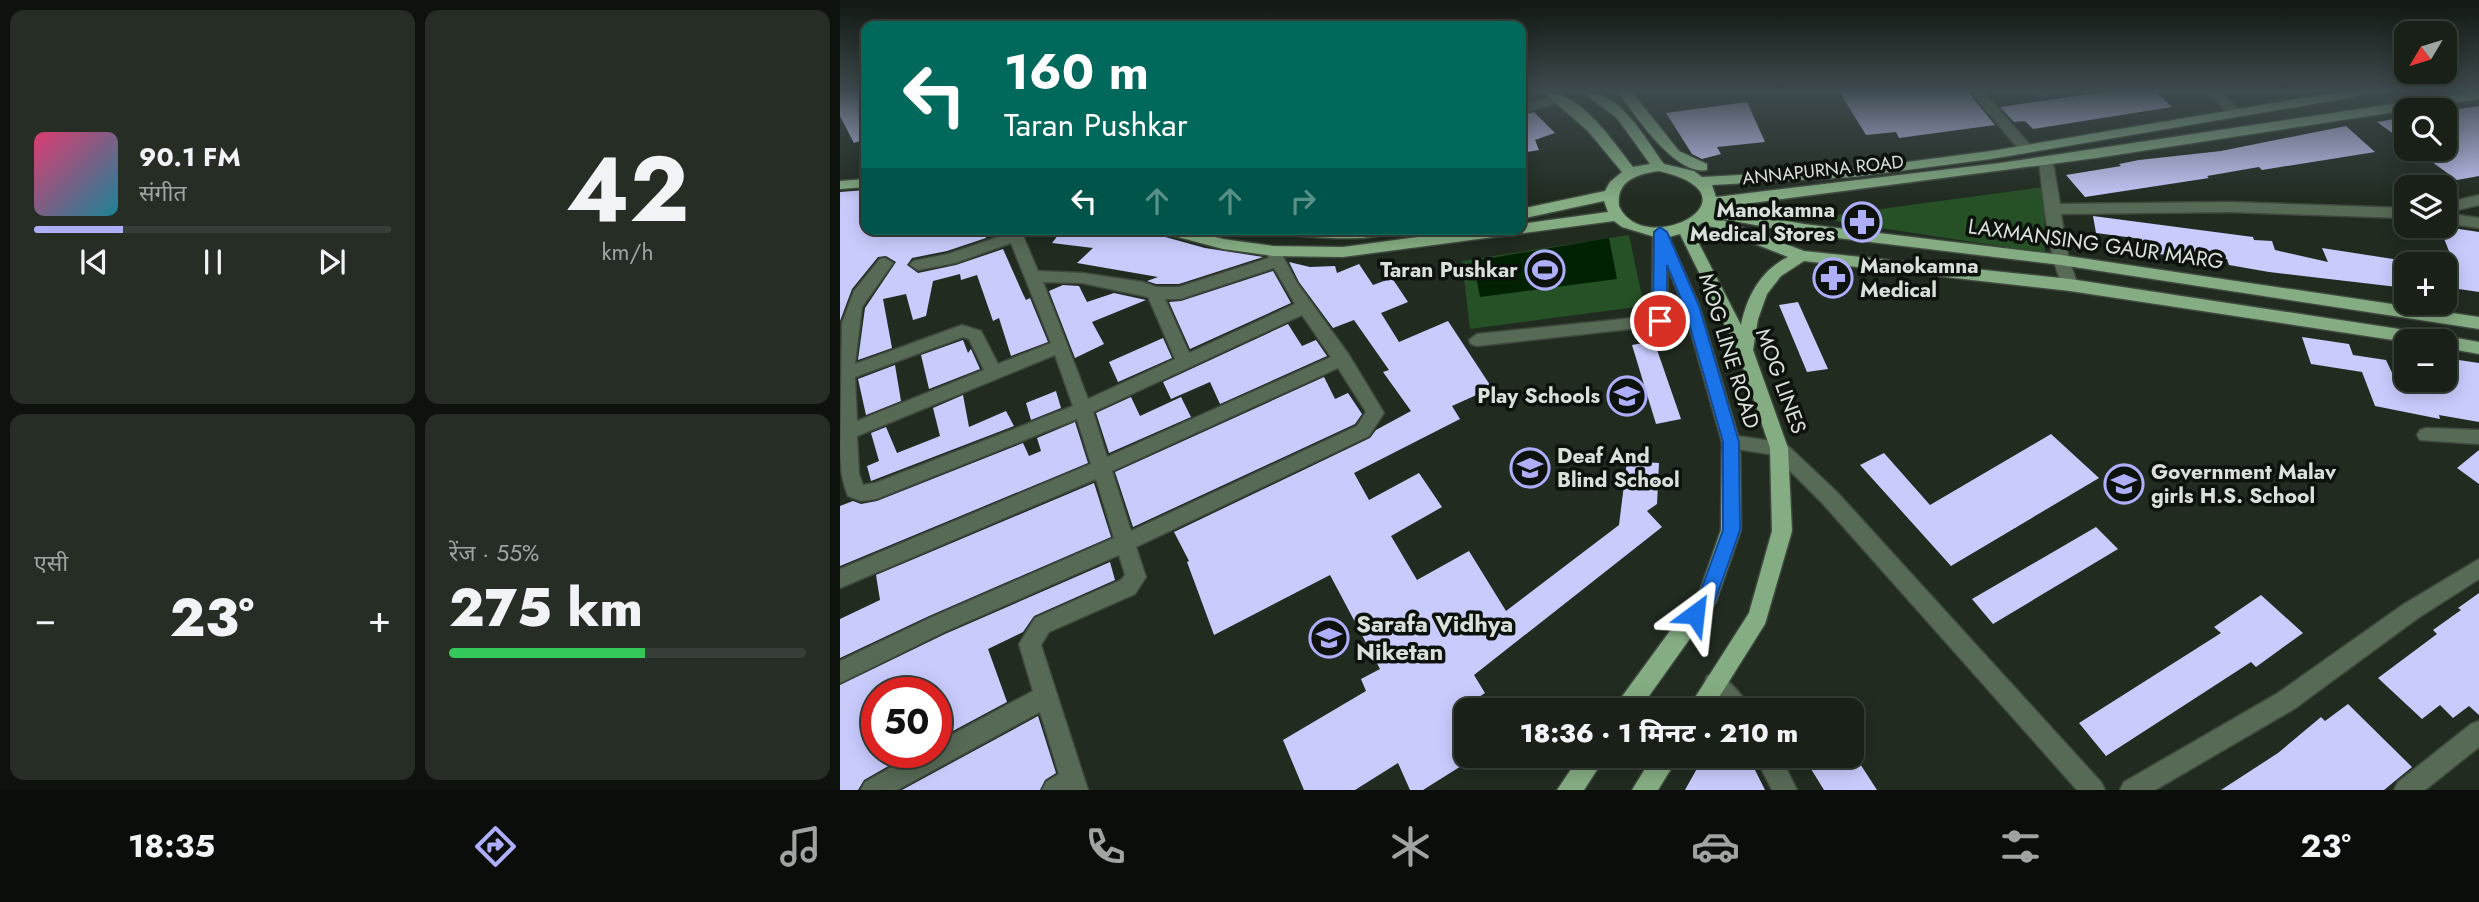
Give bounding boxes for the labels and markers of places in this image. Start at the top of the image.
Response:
place label: Manokamna Medical Stores [1690,195,1835,249]
pharmacy icon: Manokamna Medical Stores [1841,201,1883,243]
sports icon: Taran Pushkar [1524,249,1566,291]
place label: Manokamna Medical [1860,251,1979,305]
place label: Taran Pushkar [1380,255,1518,285]
pharmacy icon: Manokamna Medical [1812,257,1854,299]
pin [1630,291,1690,351]
school or university icon: Play Schools [1606,375,1648,417]
place label: Play Schools [1477,381,1600,411]
place label: Deaf And Blind School [1557,441,1680,495]
school or university icon: Deaf And Blind School [1509,447,1551,489]
place label: Government Malav girls H.S. School [2151,457,2337,511]
school or university icon: Government Malav girls H.S. School [2103,463,2145,505]
place label: Sarafa Vidhya Niketan [1356,606,1513,669]
school or university icon: Sarafa Vidhya Niketan [1308,617,1350,659]

